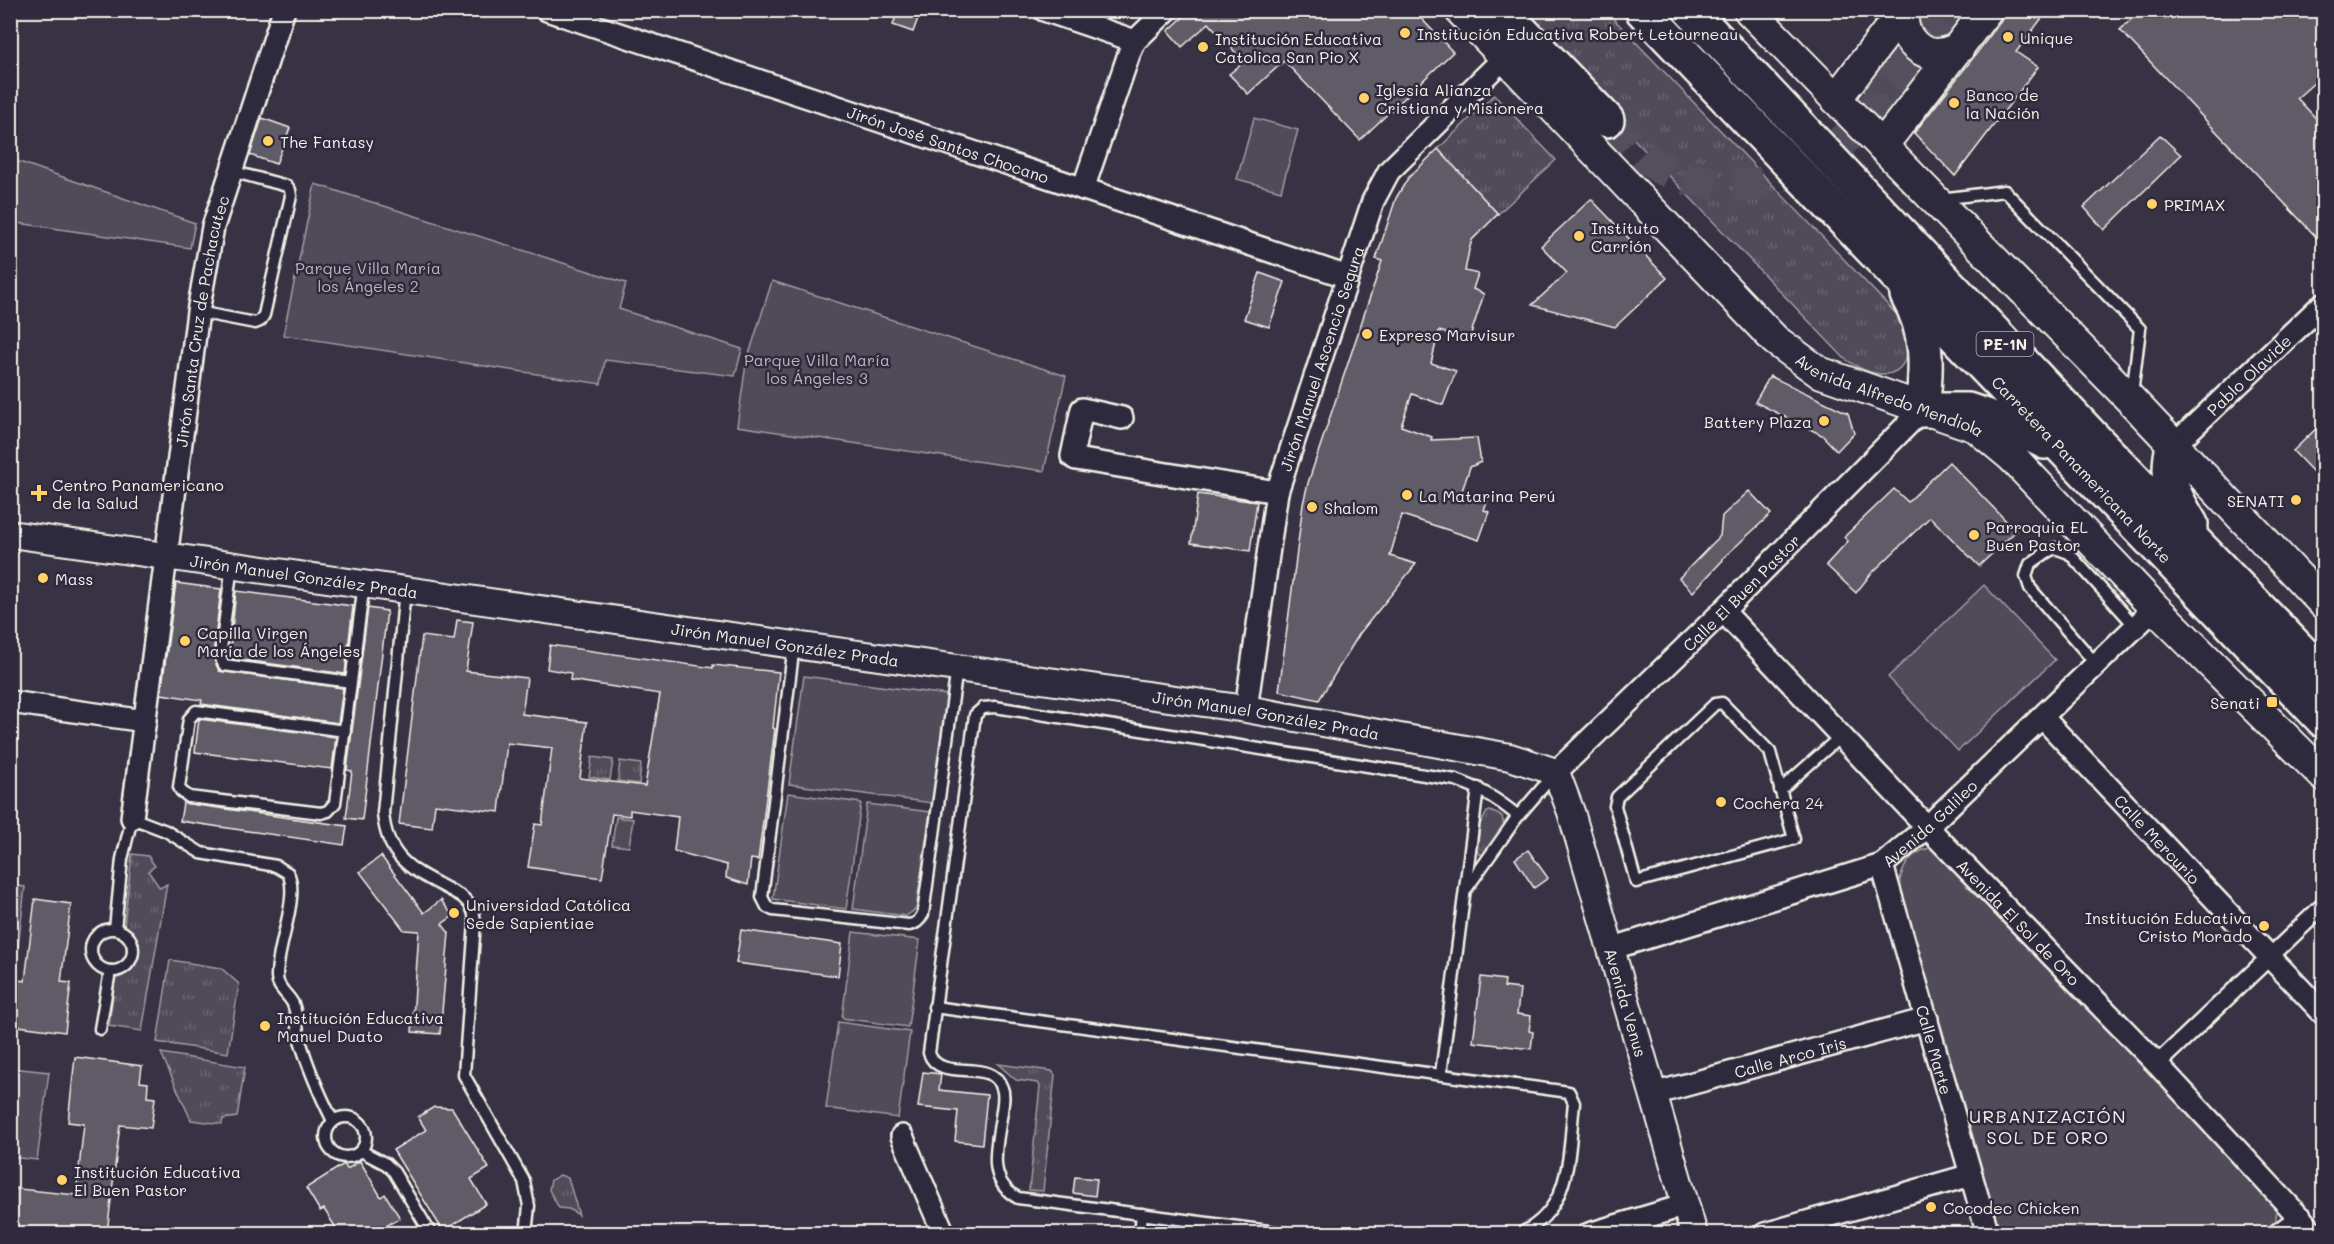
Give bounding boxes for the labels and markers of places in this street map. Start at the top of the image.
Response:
place label: Institución Educativa Robert Letourneau [1417,23,1738,44]
marker: Institución Educativa Robert Letourneau [1398,26,1412,40]
place label: Unique [2020,27,2073,48]
place label: Institución Educativa Catolica San Pio X [1215,28,1382,67]
marker: Unique [2001,30,2015,44]
marker: Institución Educativa Catolica San Pio X [1196,40,1210,54]
place label: Iglesia Alianza Cristiana y Misionera [1376,79,1544,118]
place label: Banco de la Nación [1966,84,2040,123]
marker: Iglesia Alianza Cristiana y Misionera [1357,91,1371,105]
marker: Banco de la Nación [1947,96,1961,110]
place label: The Fantasy [280,131,374,152]
marker: The Fantasy [261,134,275,148]
place label: PRIMAX [2164,194,2226,215]
marker: PRIMAX [2145,197,2159,211]
place label: Instituto Carrión [1591,217,1659,256]
marker: Instituto Carrión [1572,229,1586,243]
place label: Expreso Marvisur [1379,324,1515,345]
marker: Expreso Marvisur [1360,327,1374,341]
place label: Battery Plaza [1704,411,1812,432]
marker: Battery Plaza [1817,414,1831,428]
place label: Centro Panamericano de la Salud [52,474,224,513]
marker: Centro Panamericano de la Salud [30,484,48,502]
place label: La Matarina Perú [1419,485,1556,506]
marker: La Matarina Perú [1400,488,1414,502]
place label: SENATI [2227,490,2284,511]
marker: SENATI [2289,493,2303,507]
place label: Shalom [1324,497,1378,518]
marker: Shalom [1305,500,1319,514]
place label: Parroquia EL Buen Pastor [1986,516,2088,555]
marker: Parroquia EL Buen Pastor [1967,528,1981,542]
place label: Mass [55,568,93,589]
marker: Mass [36,571,50,585]
place label: Capilla Virgen María de los Ángeles [197,622,360,661]
marker: Capilla Virgen María de los Ángeles [178,634,192,648]
place label: Senati [2210,692,2260,713]
marker: Senati [2265,695,2279,709]
place label: Cochera 24 [1733,792,1824,813]
marker: Cochera 24 [1714,795,1728,809]
place label: Universidad Católica Sede Sapientiae [466,894,631,933]
marker: Universidad Católica Sede Sapientiae [447,906,461,920]
place label: Institución Educativa Cristo Morado [2085,907,2252,946]
marker: Institución Educativa Cristo Morado [2257,919,2271,933]
place label: Institución Educativa Manuel Duato [277,1007,444,1046]
marker: Institución Educativa Manuel Duato [258,1019,272,1033]
place label: Institución Educativa El Buen Pastor [74,1161,241,1200]
marker: Institución Educativa El Buen Pastor [55,1173,69,1187]
place label: Cocodec Chicken [1943,1197,2079,1218]
marker: Cocodec Chicken [1924,1200,1938,1214]

